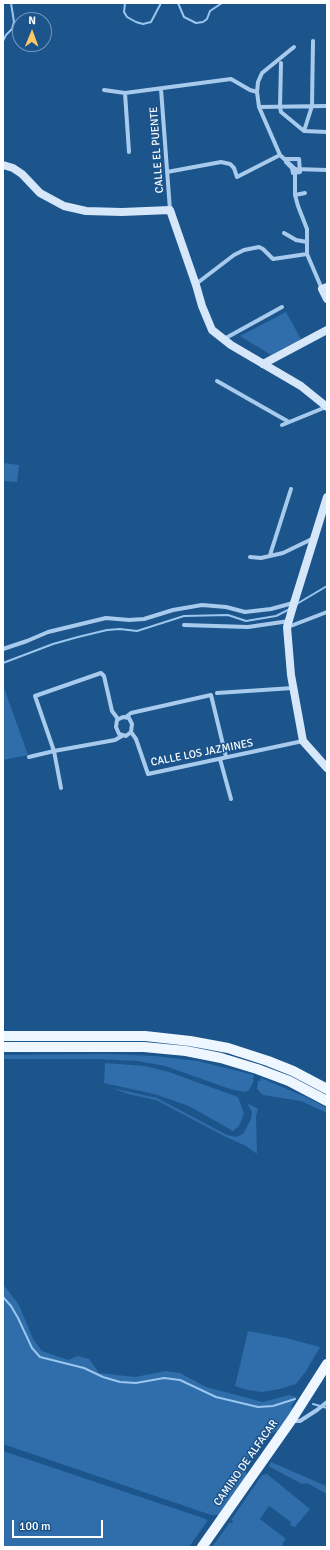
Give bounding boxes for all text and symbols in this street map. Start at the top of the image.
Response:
north arrow [12,12,52,52]
text: N [28,14,36,27]
street label: CALLE EL PUENTE [147,106,167,194]
street label: CALLE LOS JAZMINES [150,737,254,769]
street label: CAMINO DE ALFACAR [211,1417,281,1509]
scale bar [14,1512,105,1538]
text: 100 m [19,1519,51,1534]

